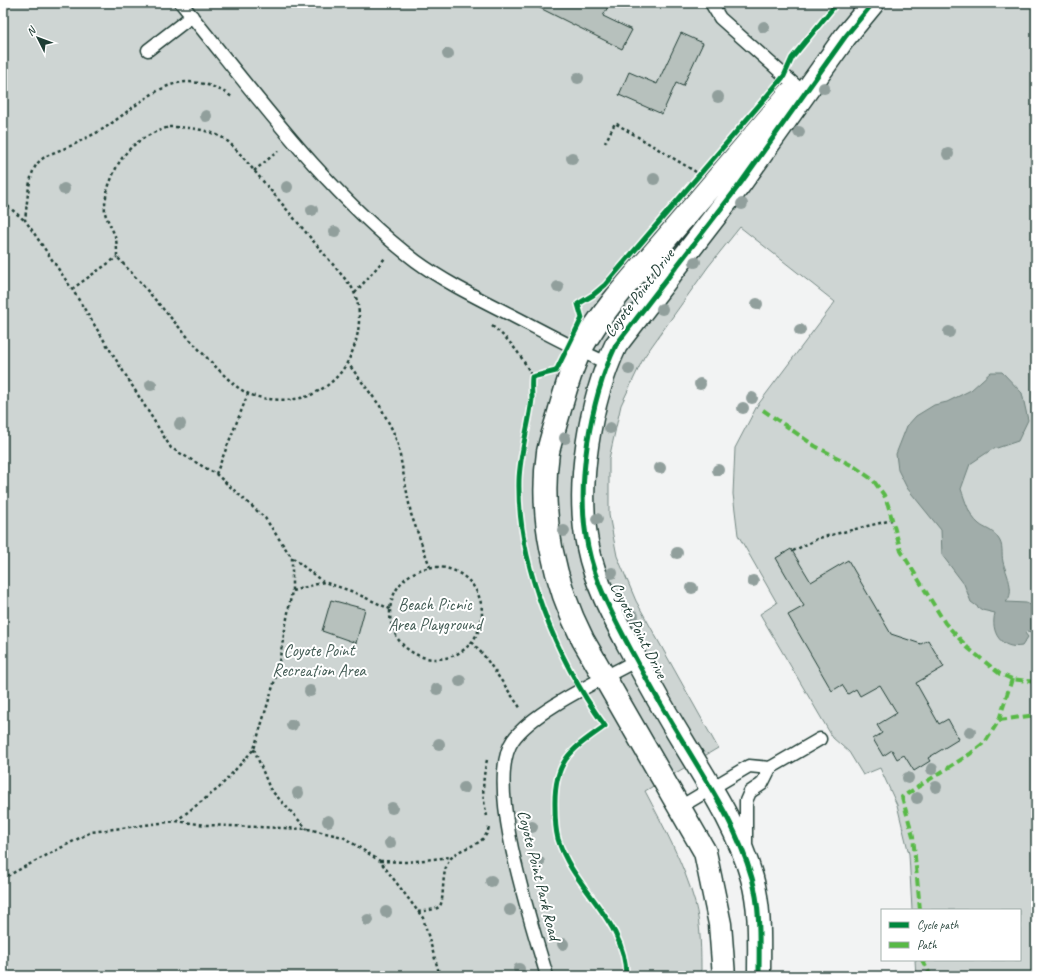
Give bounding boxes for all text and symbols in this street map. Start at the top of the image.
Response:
north arrow [18,18,58,58]
text: N [23,22,40,39]
street label: Coyote Point Drive [599,244,680,341]
street label: Coyote Point Drive [606,578,673,683]
park label: Beach Picnic Area Playground [388,594,484,635]
park label: Coyote Point Recreation Area [272,640,367,681]
street label: Coyote Point Park Road [513,808,566,944]
legend [881,909,1021,961]
text: Cycle path [917,917,959,933]
text: Path [917,937,937,953]

